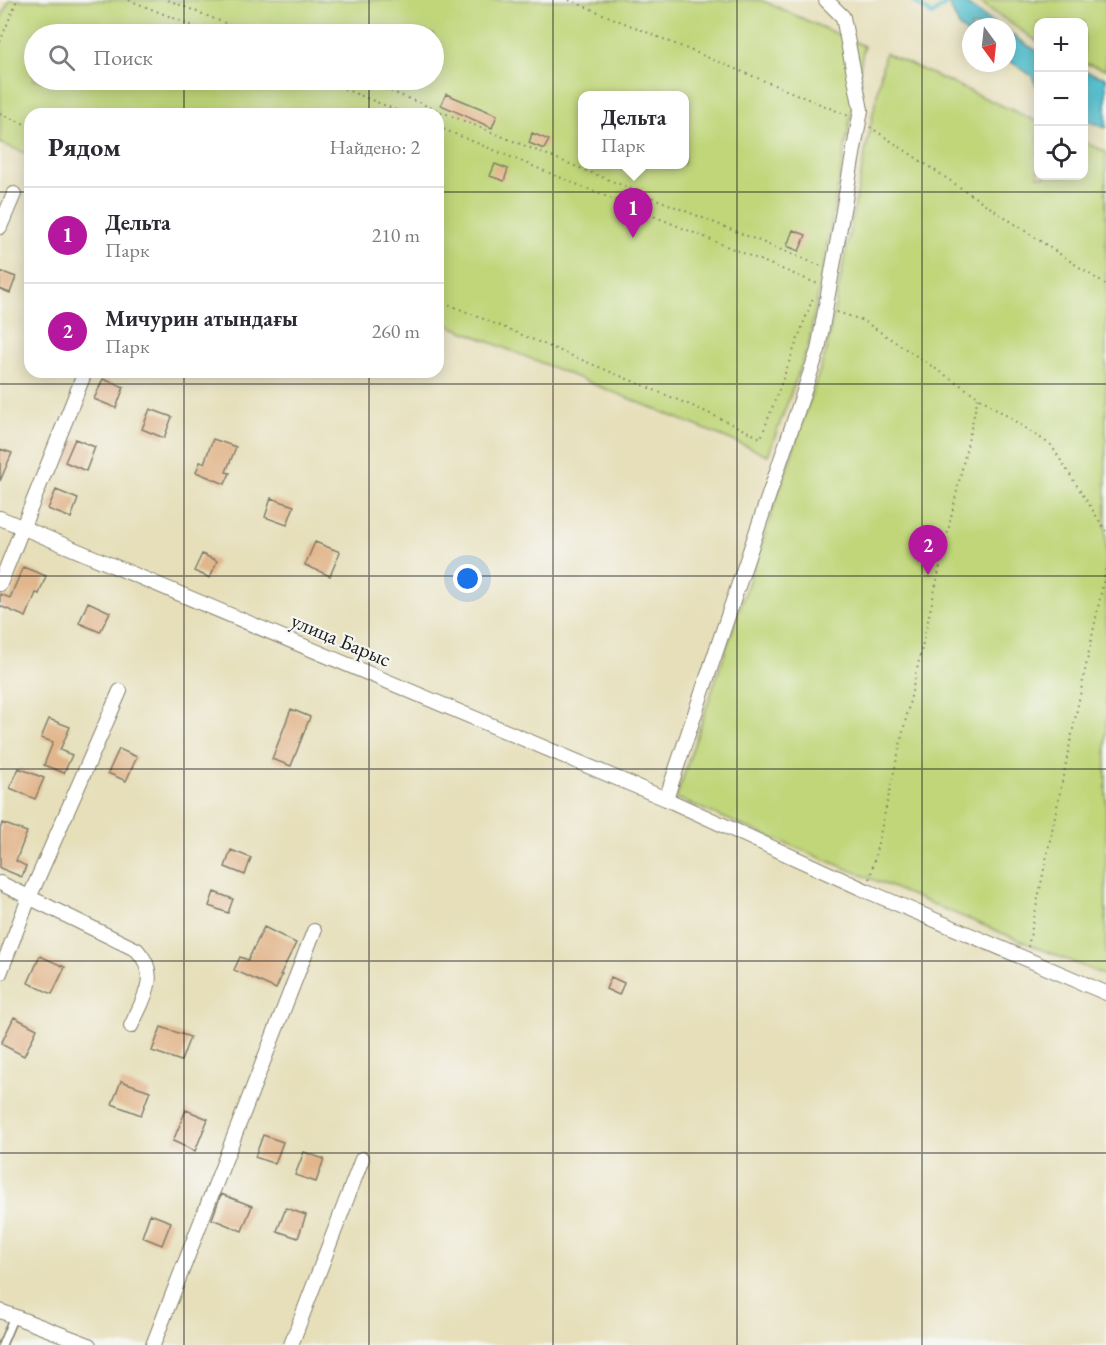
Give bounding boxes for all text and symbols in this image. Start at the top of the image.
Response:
north arrow [962,18,1016,72]
map controls [1034,18,1088,180]
button: + [1034,18,1088,72]
search box [24,24,444,90]
icon: search [45,41,78,74]
text: Поиск [93,43,153,72]
button: − [1034,72,1088,126]
popup [578,91,689,169]
text: Дельта [601,103,666,132]
button: locate [1034,126,1088,180]
text: Рядом [48,130,121,164]
text: Парк [601,132,645,158]
text: Найдено: 2 [329,134,420,160]
pin: 1 [614,188,652,238]
text: Дельта [105,208,171,237]
text: 1 [62,222,73,248]
text: 210 m [372,222,420,248]
text: Парк [105,237,149,263]
text: Мичурин атындағы [105,304,298,333]
text: 2 [62,318,73,344]
text: 260 m [372,318,420,344]
text: Парк [105,333,149,359]
pin: 2 [908,526,948,575]
your location [453,564,482,593]
street label: улица Барыс [287,606,395,673]

